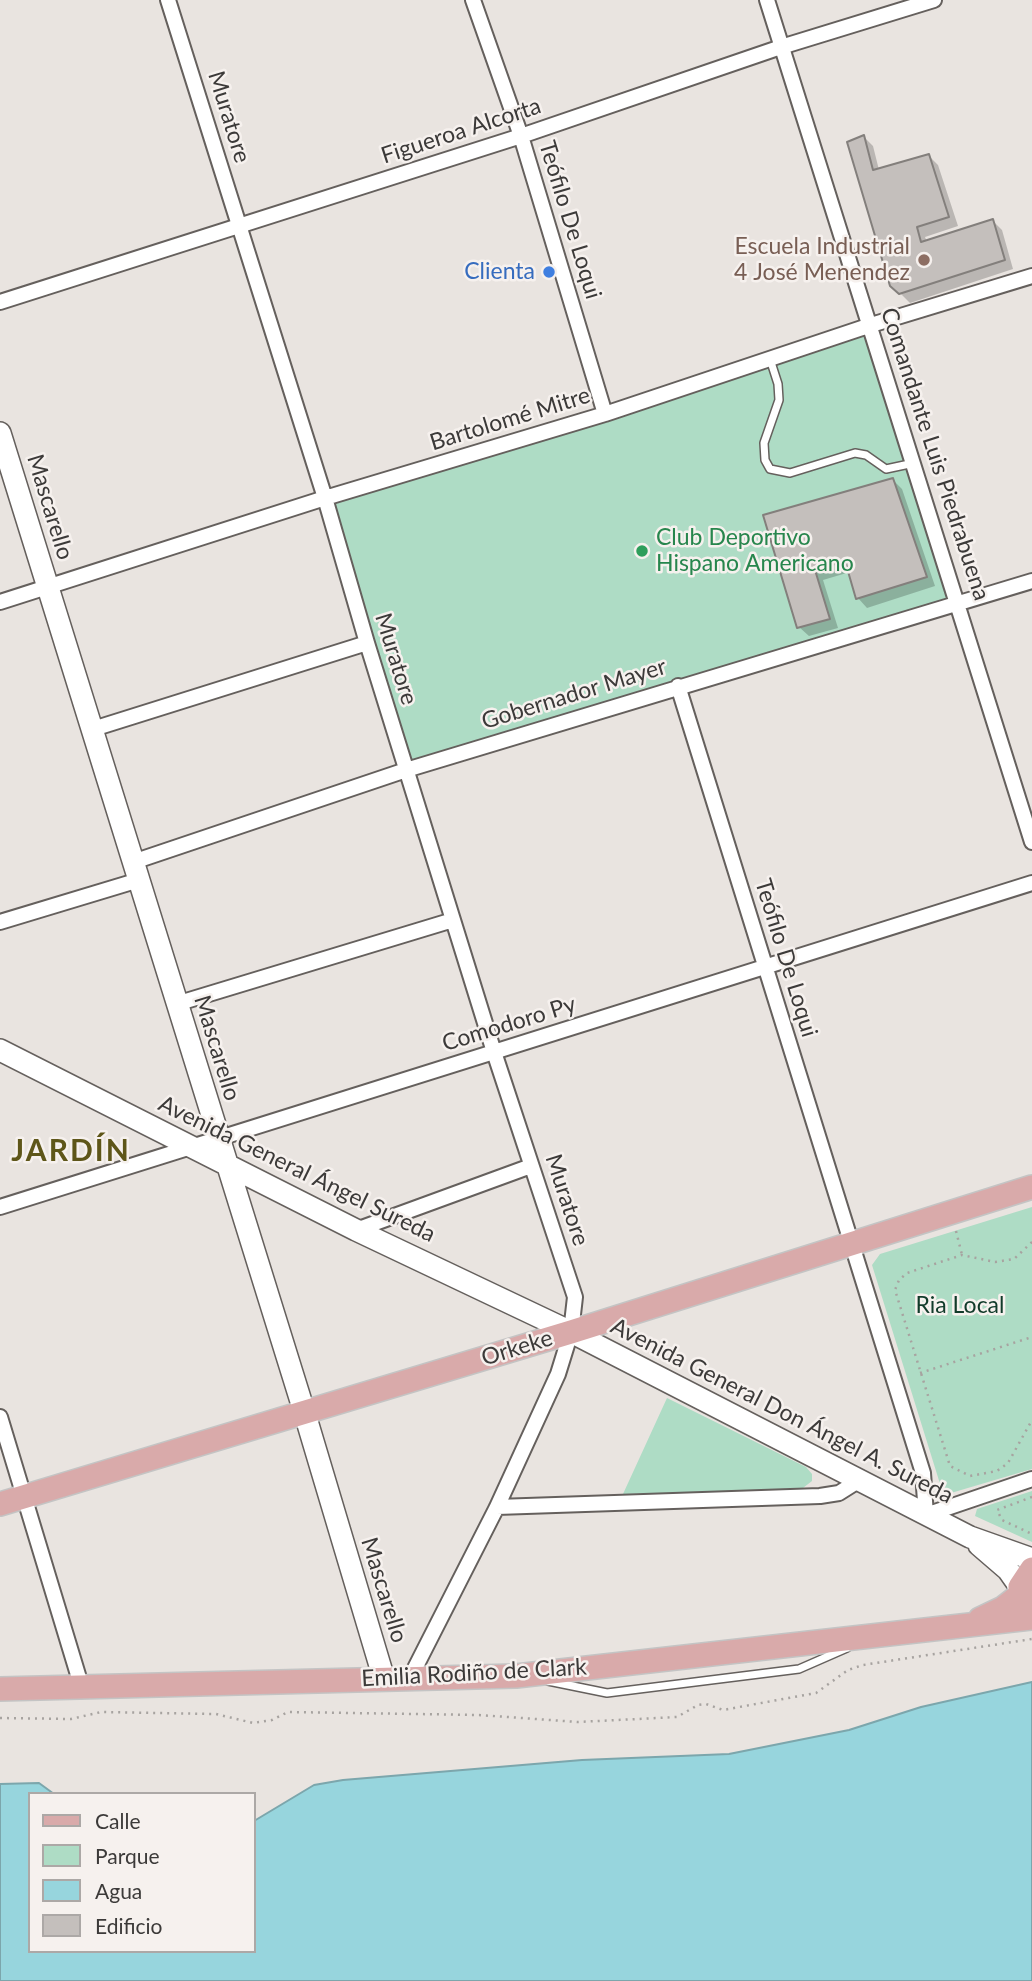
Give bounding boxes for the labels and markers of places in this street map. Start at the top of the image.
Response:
place label: Escuela Industrial 4 José Menendez [734,233,910,287]
marker: Escuela Industrial 4 José Menendez [916,252,932,268]
place label: Clienta [464,258,535,286]
marker: Clienta [541,264,557,280]
place label: Club Deportivo Hispano Americano [656,524,854,578]
marker: Club Deportivo Hispano Americano [634,543,650,559]

